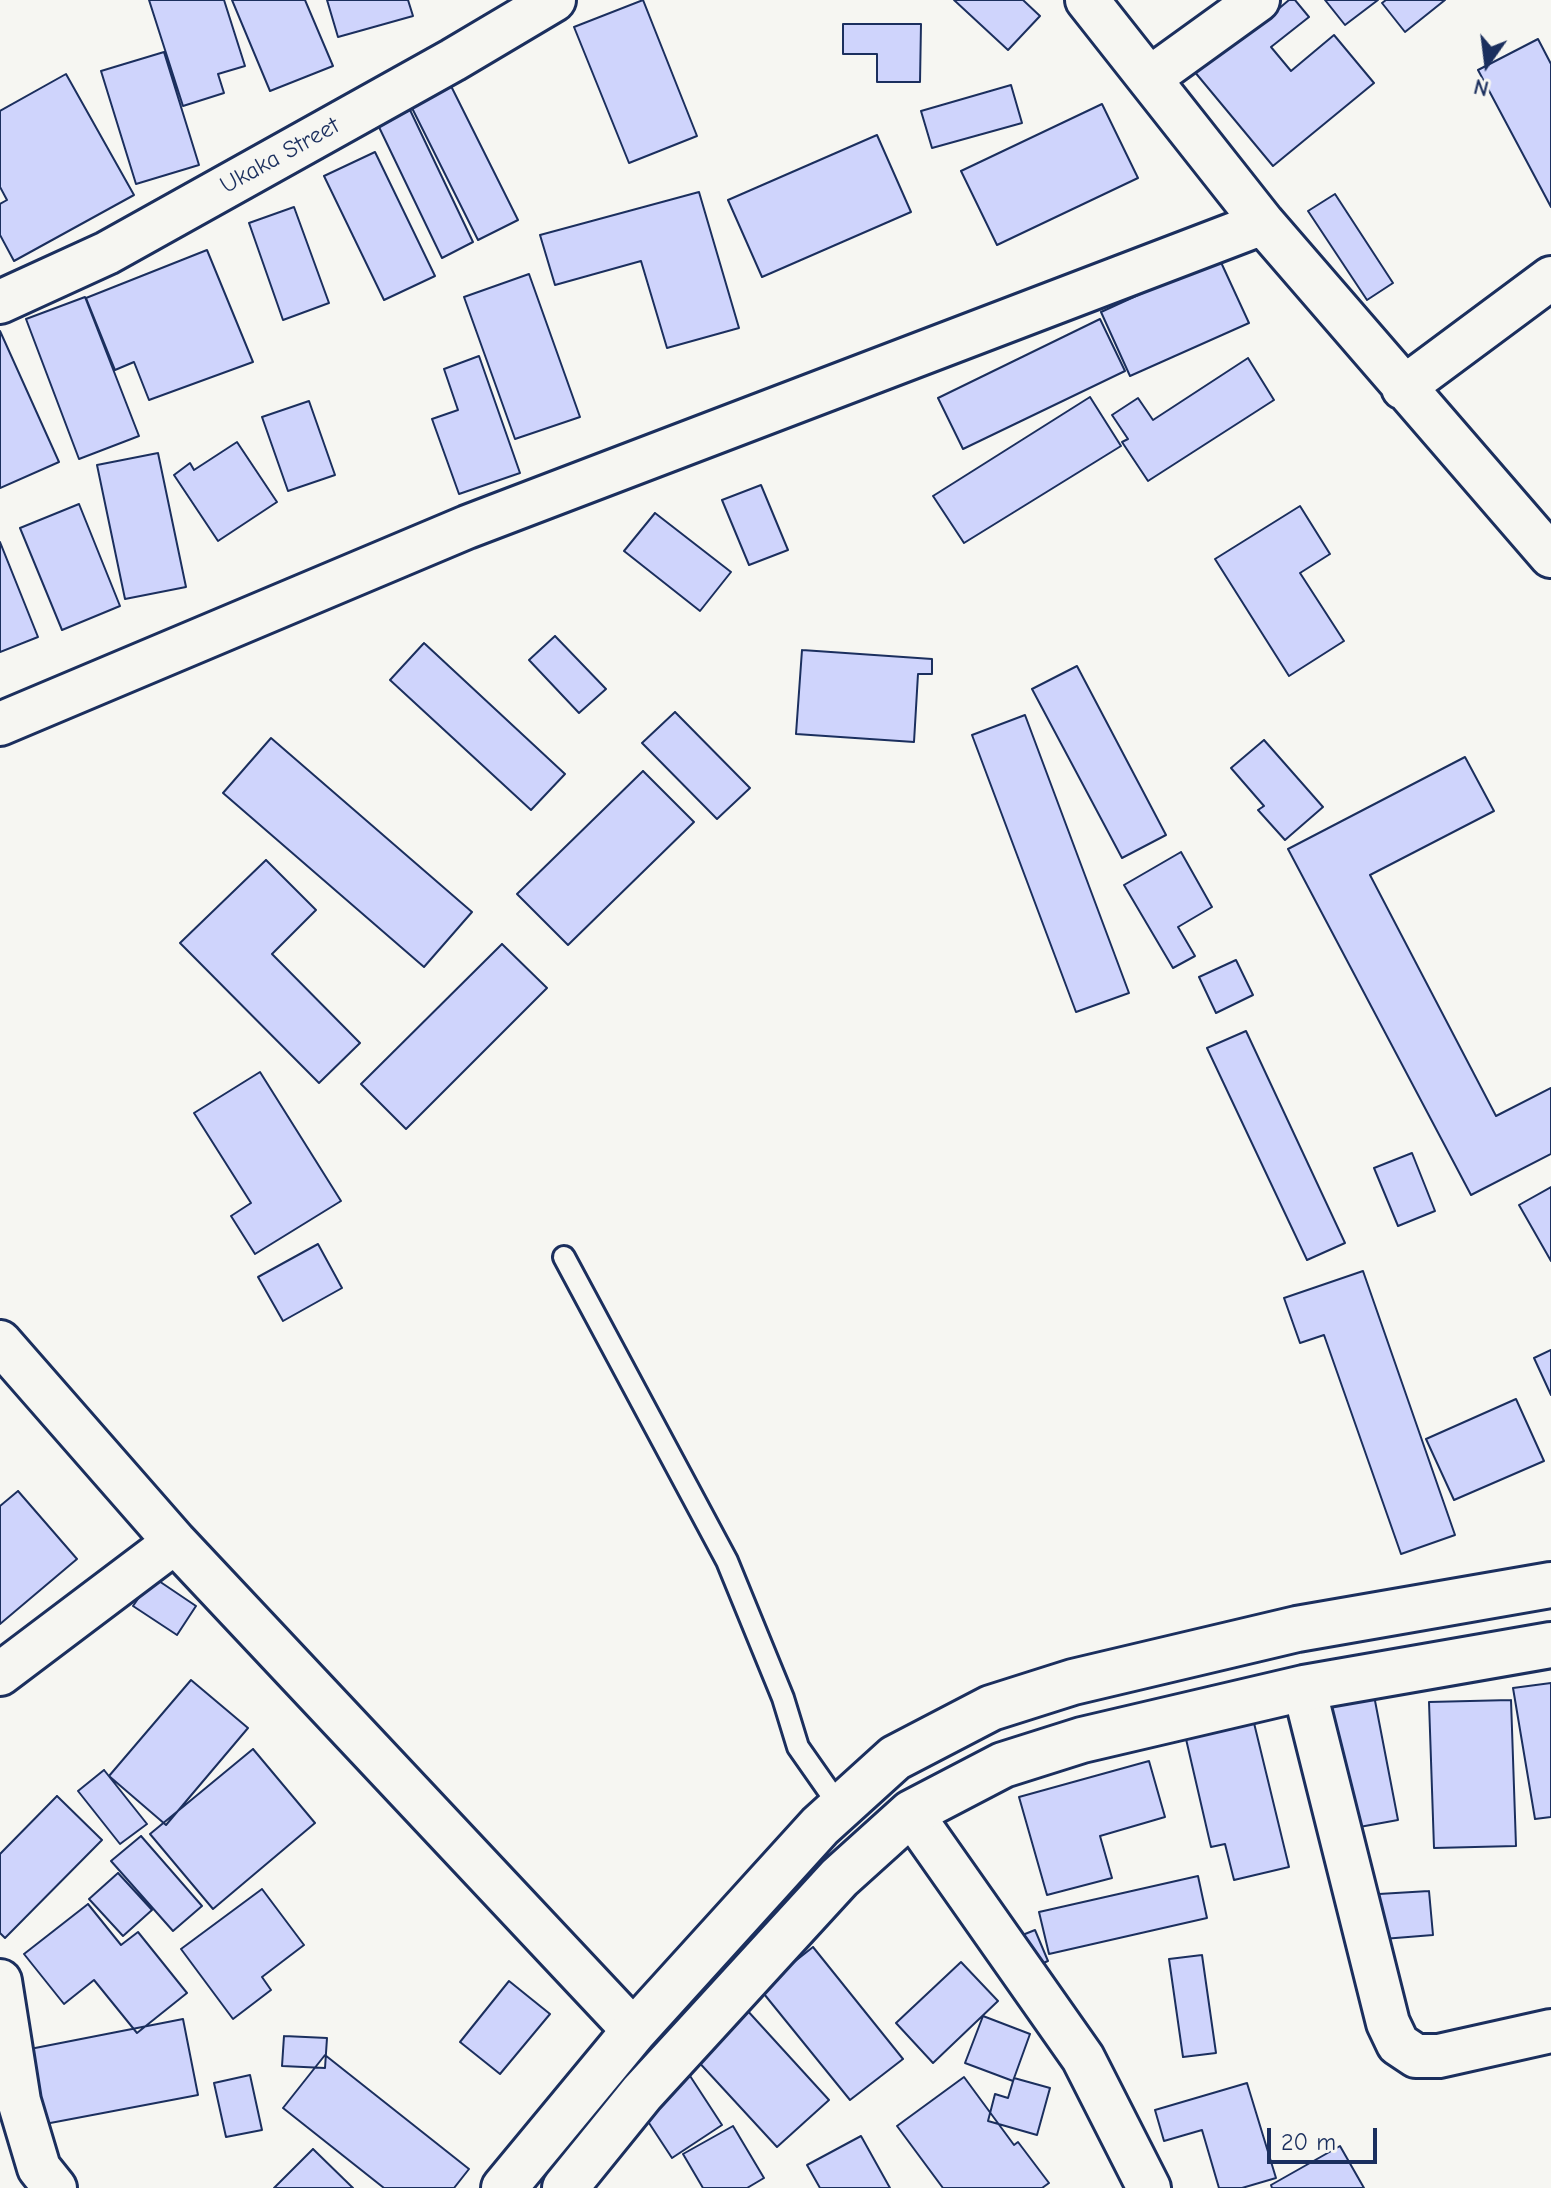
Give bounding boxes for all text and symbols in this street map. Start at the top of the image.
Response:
north arrow [1447,24,1527,104]
text: N [1471,73,1491,102]
street label: Ukaka Street [215,111,345,201]
scale bar [1271,2112,1381,2162]
text: 20 m [1281,2128,1336,2156]

